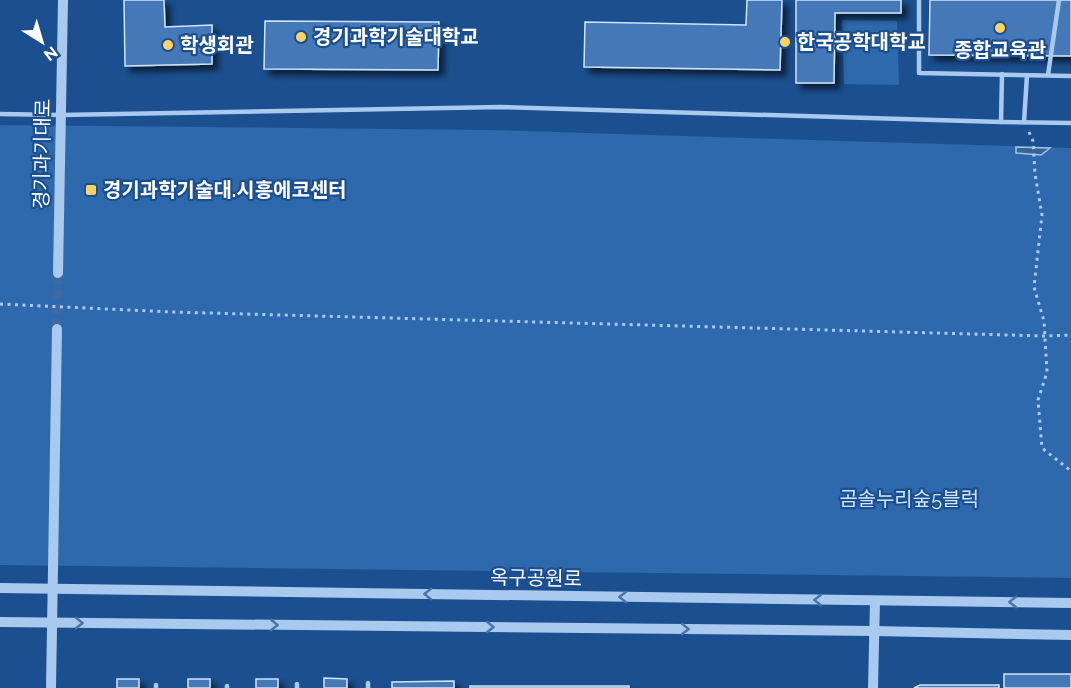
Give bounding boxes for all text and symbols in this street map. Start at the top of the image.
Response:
north arrow [12,12,72,72]
marker: 종합교육관 [993,21,1007,35]
place label: 경기과학기술대학교 [313,25,479,49]
marker: 경기과학기술대학교 [294,30,308,44]
place label: 한국공학대학교 [797,30,926,54]
place label: 학생회관 [180,33,254,57]
marker: 한국공학대학교 [778,35,792,49]
marker: 학생회관 [161,38,175,52]
place label: 종합교육관 [954,38,1047,62]
text: N [40,42,61,65]
street label: 경기과기대로 [29,99,55,209]
place label: 경기과학기술대.시흥에코센터 [103,178,347,202]
marker: 경기과학기술대.시흥에코센터 [84,183,98,197]
park label: 곰솔누리숲5블럭 [839,487,979,511]
street label: 옥구공원로 [490,565,582,591]
one-way arrow [423,588,432,601]
one-way arrow [618,591,627,604]
one-way arrow [813,594,822,607]
one-way arrow [1008,596,1017,608]
one-way arrow [75,617,84,629]
one-way arrow [270,619,279,631]
one-way arrow [486,621,495,633]
one-way arrow [681,623,690,635]

